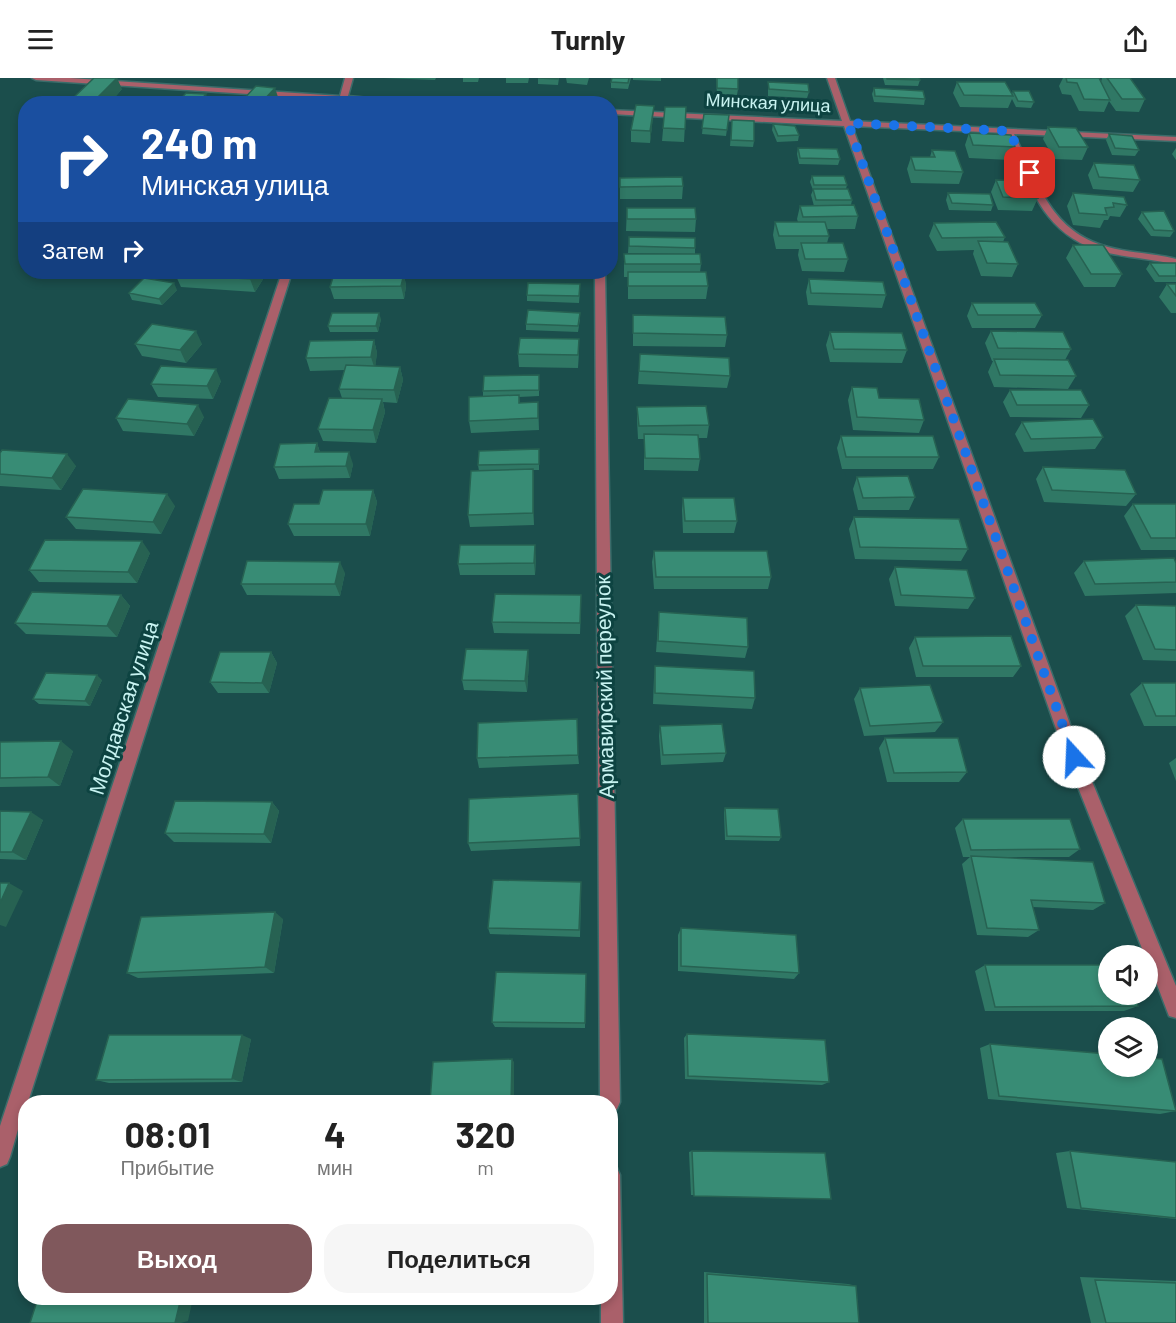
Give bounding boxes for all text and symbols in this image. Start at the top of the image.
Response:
icon: menu [24,23,57,56]
text: Turnly [551,23,625,55]
icon: share [1119,23,1152,56]
street label: Минская улица [705,88,832,116]
text: 240 m [141,117,257,167]
icon: right [42,120,120,198]
pin [1004,147,1055,198]
icon: arrive [1013,156,1046,189]
text: Минская улица [141,168,329,200]
icon: right [116,234,149,267]
text: Затем [42,237,104,263]
street label: Армавирский переулок [589,574,618,799]
street label: Молдавская улица [83,617,163,798]
position arrow [1042,725,1106,789]
map controls [1098,945,1158,1077]
button: sound [1098,945,1158,1005]
button: layers [1098,1017,1158,1077]
text: 08:01 [124,1112,210,1155]
text: 4 [324,1112,346,1155]
text: 320 [455,1112,516,1155]
text: Прибытие [120,1155,214,1179]
text: мин [317,1155,353,1179]
text: m [477,1155,494,1179]
button: Выход [42,1224,312,1293]
button: Поделиться [324,1224,594,1293]

